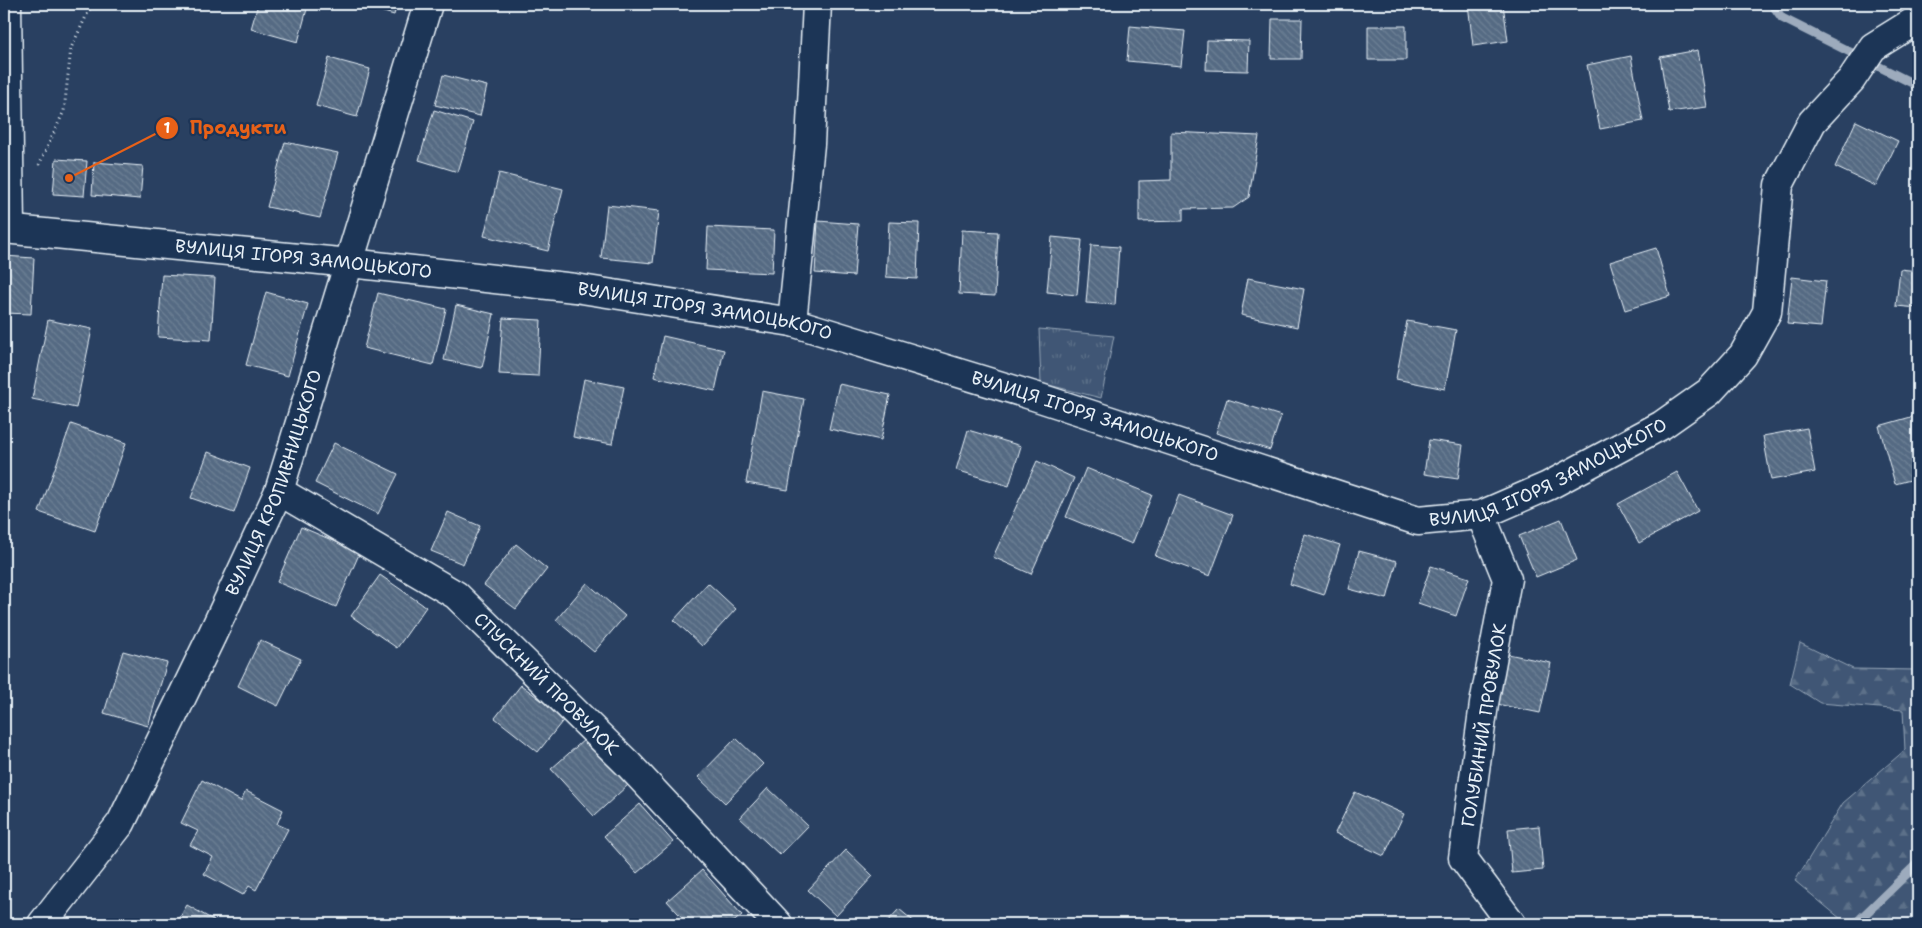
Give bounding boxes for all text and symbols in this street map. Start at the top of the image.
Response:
callout: Продукти [155,111,297,145]
text: Продукти [190,115,286,140]
text: 1 [164,118,171,138]
street label: ВУЛИЦЯ ІГОРЯ ЗАМОЦЬКОГО [174,234,433,284]
street label: ВУЛИЦЯ ІГОРЯ ЗАМОЦЬКОГО [576,277,835,346]
street label: ВУЛИЦЯ ІГОРЯ ЗАМОЦЬКОГО [968,366,1222,467]
street label: ВУЛИЦЯ КРОПИВНИЦЬКОГО [220,367,327,599]
street label: ВУЛИЦЯ ІГОРЯ ЗАМОЦЬКОГО [1428,413,1671,532]
street label: СПУСКНИЙ ПРОВУЛОК [469,607,624,761]
street label: ГОЛУБИНИЙ ПРОВУЛОК [1456,621,1512,829]

